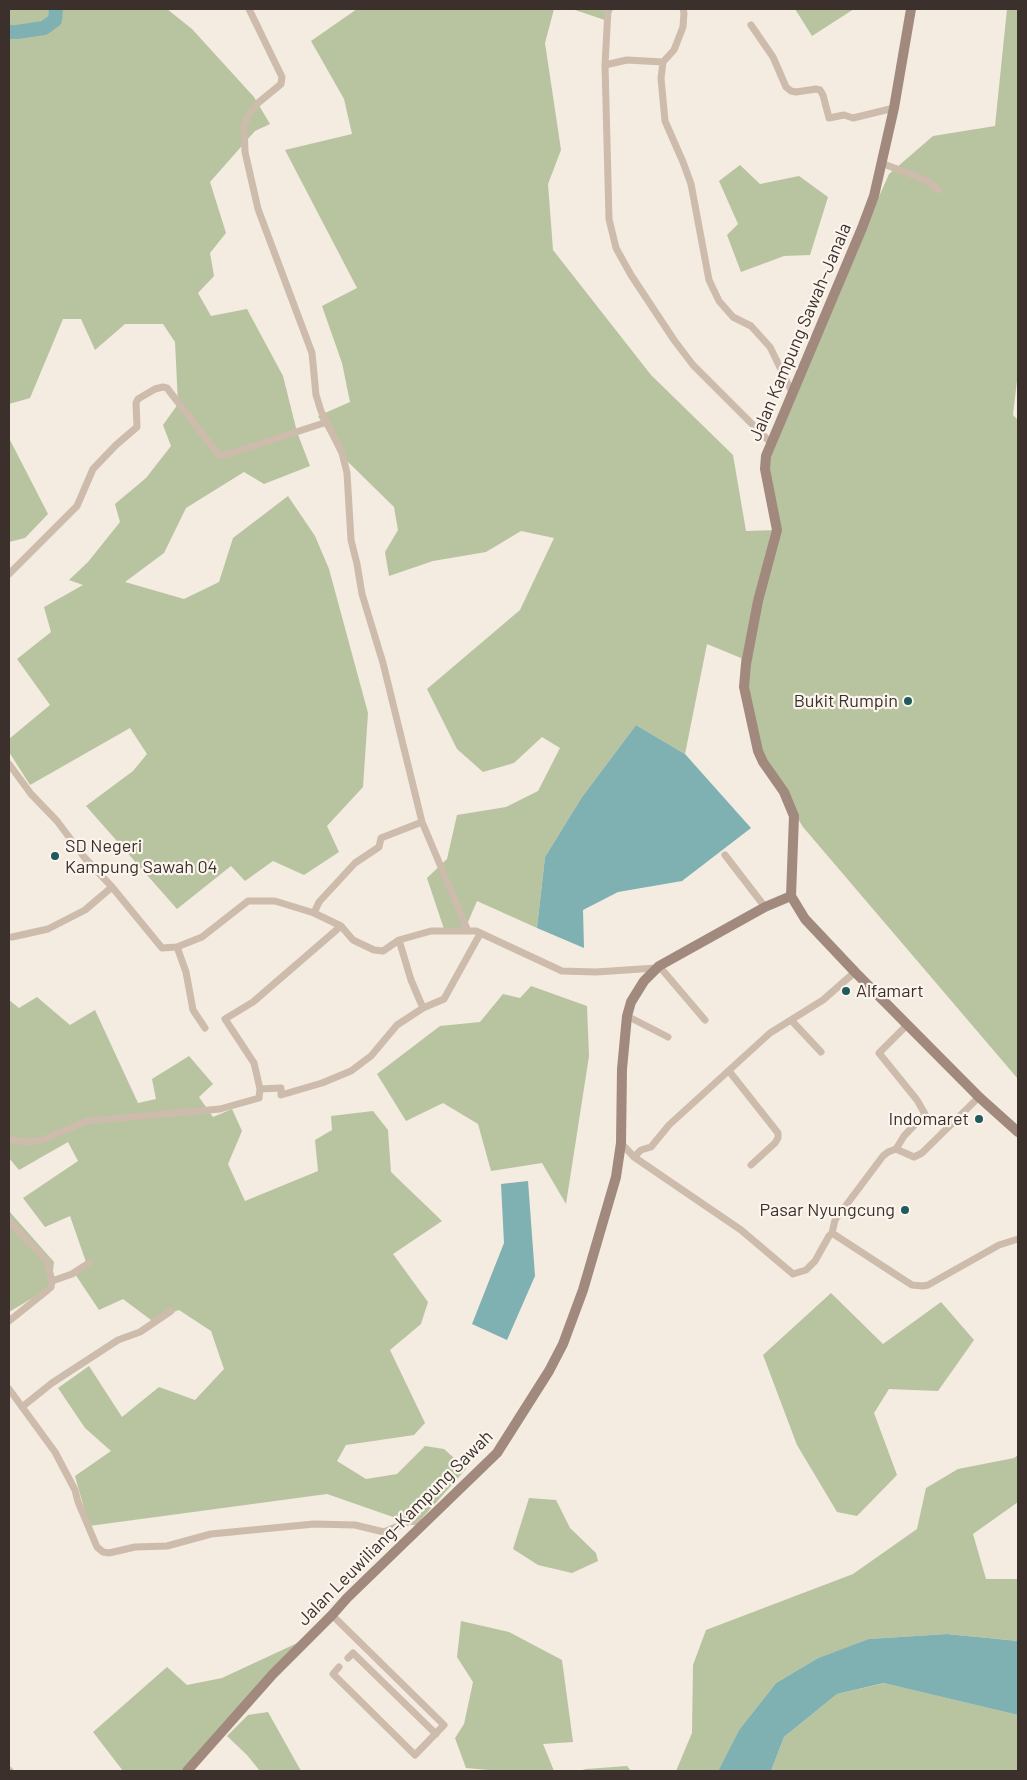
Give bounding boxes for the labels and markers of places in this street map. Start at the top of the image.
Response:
place label: Bukit Rumpin [794,690,898,712]
marker: Bukit Rumpin [902,695,914,707]
place label: SD Negeri Kampung Sawah 04 [65,835,218,878]
marker: SD Negeri Kampung Sawah 04 [49,850,61,862]
place label: Alfamart [856,980,924,1002]
marker: Alfamart [840,985,852,997]
place label: Indomaret [889,1108,969,1130]
marker: Indomaret [973,1113,985,1125]
place label: Pasar Nyungcung [759,1199,895,1221]
marker: Pasar Nyungcung [899,1204,911,1216]

